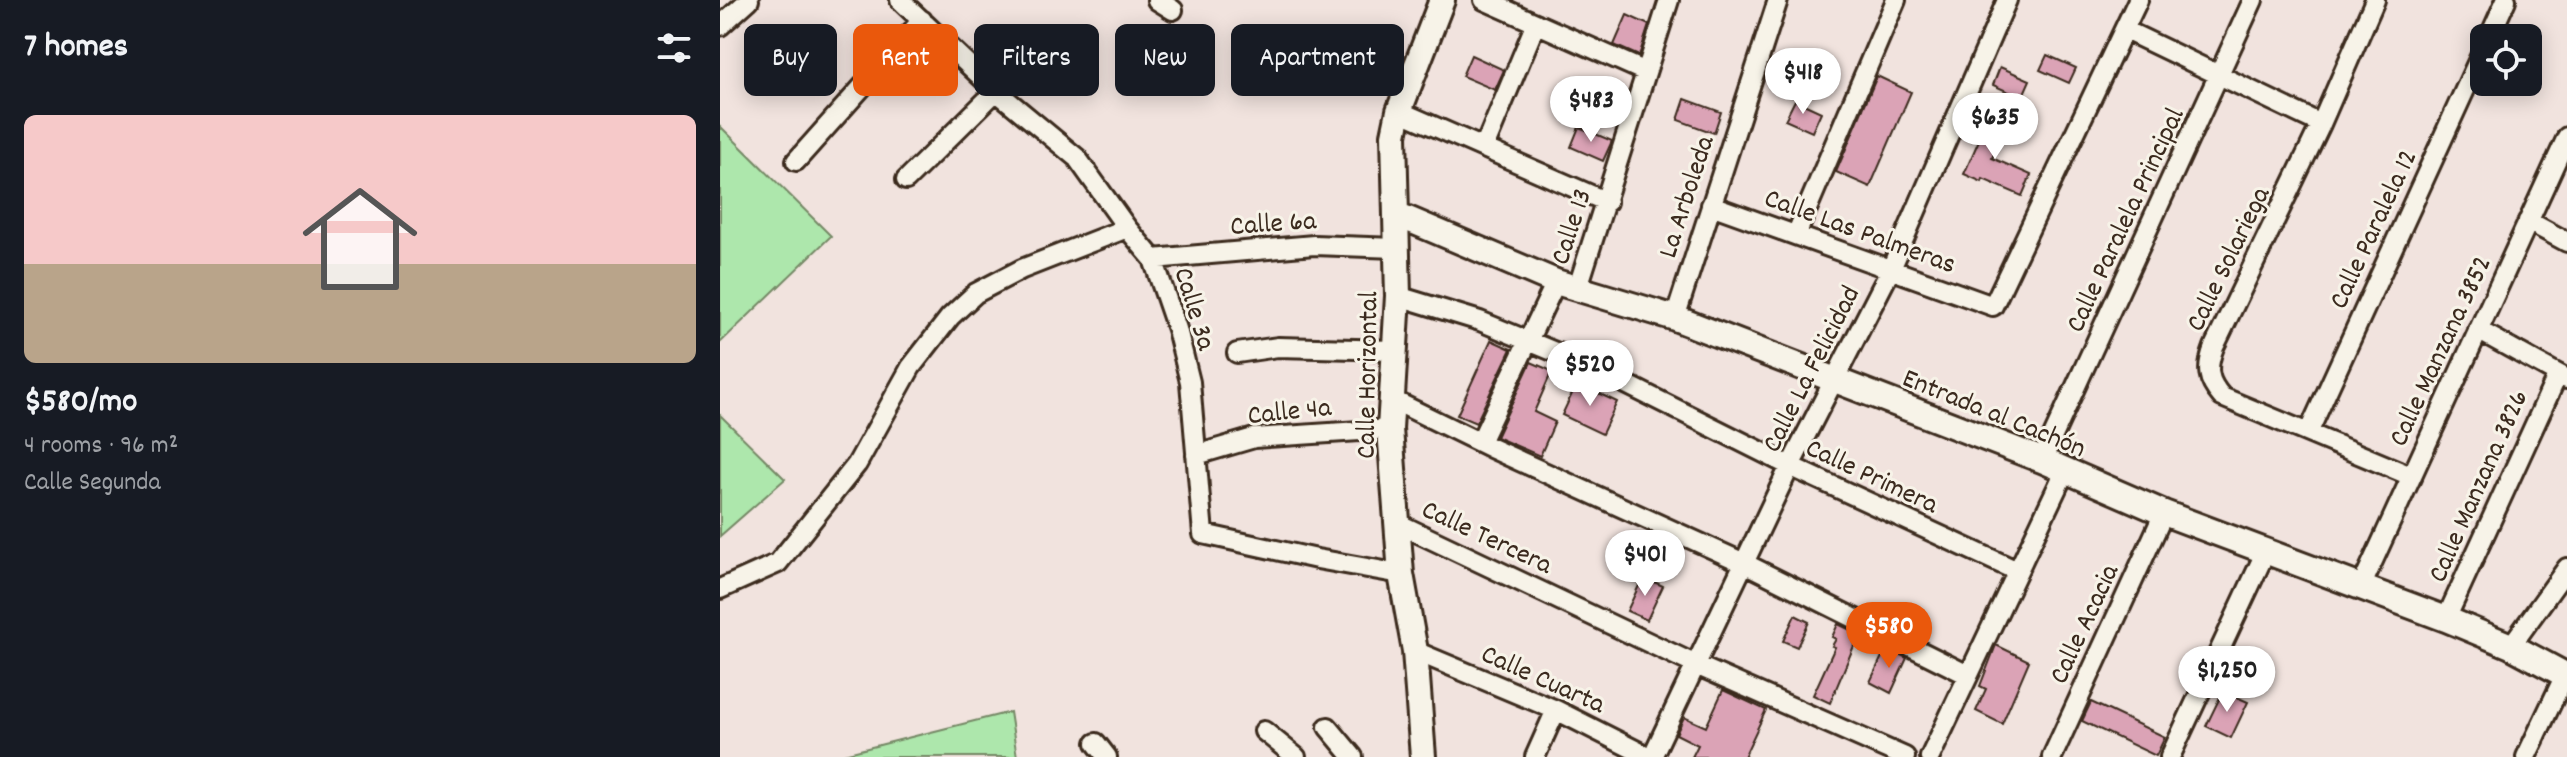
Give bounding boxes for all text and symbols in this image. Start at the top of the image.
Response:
text: 7 homes [24,24,128,73]
chip: Buy [744,24,837,96]
chip: Rent [853,24,958,96]
chip: Filters [974,24,1099,96]
chip: New [1115,24,1215,96]
chip: Apartment [1231,24,1404,96]
map controls [2470,24,2542,96]
button: locate [2470,24,2542,96]
icon: filters [652,26,696,70]
pin: $418 [1756,48,1850,116]
text: $418 [1783,55,1823,92]
pin: $483 [1544,76,1638,144]
text: $483 [1568,83,1614,120]
pin: $635 [1948,93,2042,161]
text: $635 [1970,100,2020,137]
street label: Calle Paralela Principal [2058,102,2197,340]
street label: La Arboleda [1650,130,1728,264]
street label: Calle Paralela 12 [2321,144,2430,316]
icon: home [288,167,432,311]
street label: Calle Las Palmeras [1758,180,1961,287]
street label: Calle Solariega [2178,180,2283,339]
street label: Calle 13 [1543,184,1605,271]
street label: Calle 6a [1229,203,1318,249]
street label: Calle Manzana 3852 [2381,250,2504,454]
street label: Calle 3a [1161,263,1224,357]
street label: Calle La Felicidad [1754,280,1873,461]
street label: Calle Horizontal [1349,291,1391,459]
pin: $520 [1543,340,1637,408]
text: $520 [1565,347,1615,384]
street label: Entrada al Cachón [1895,361,2091,471]
text: $580/mo [24,379,137,428]
street label: Calle Manzana 3826 [2420,384,2541,590]
street label: Calle 4a [1246,390,1334,438]
text: 4 rooms · 96 m² [24,428,178,465]
street label: Calle Primera [1798,430,1945,527]
text: Calle Segunda [24,465,161,502]
street label: Calle Tercera [1414,492,1559,588]
pin: $401 [1598,530,1692,598]
text: $401 [1623,537,1667,574]
street label: Calle Acacia [2041,558,2132,692]
pin: $580 [1842,602,1936,670]
text: $580 [1864,609,1914,646]
street label: Calle Cuarta [1474,636,1611,727]
pin: $1,250 [2162,646,2292,714]
text: $1,250 [2196,653,2258,690]

